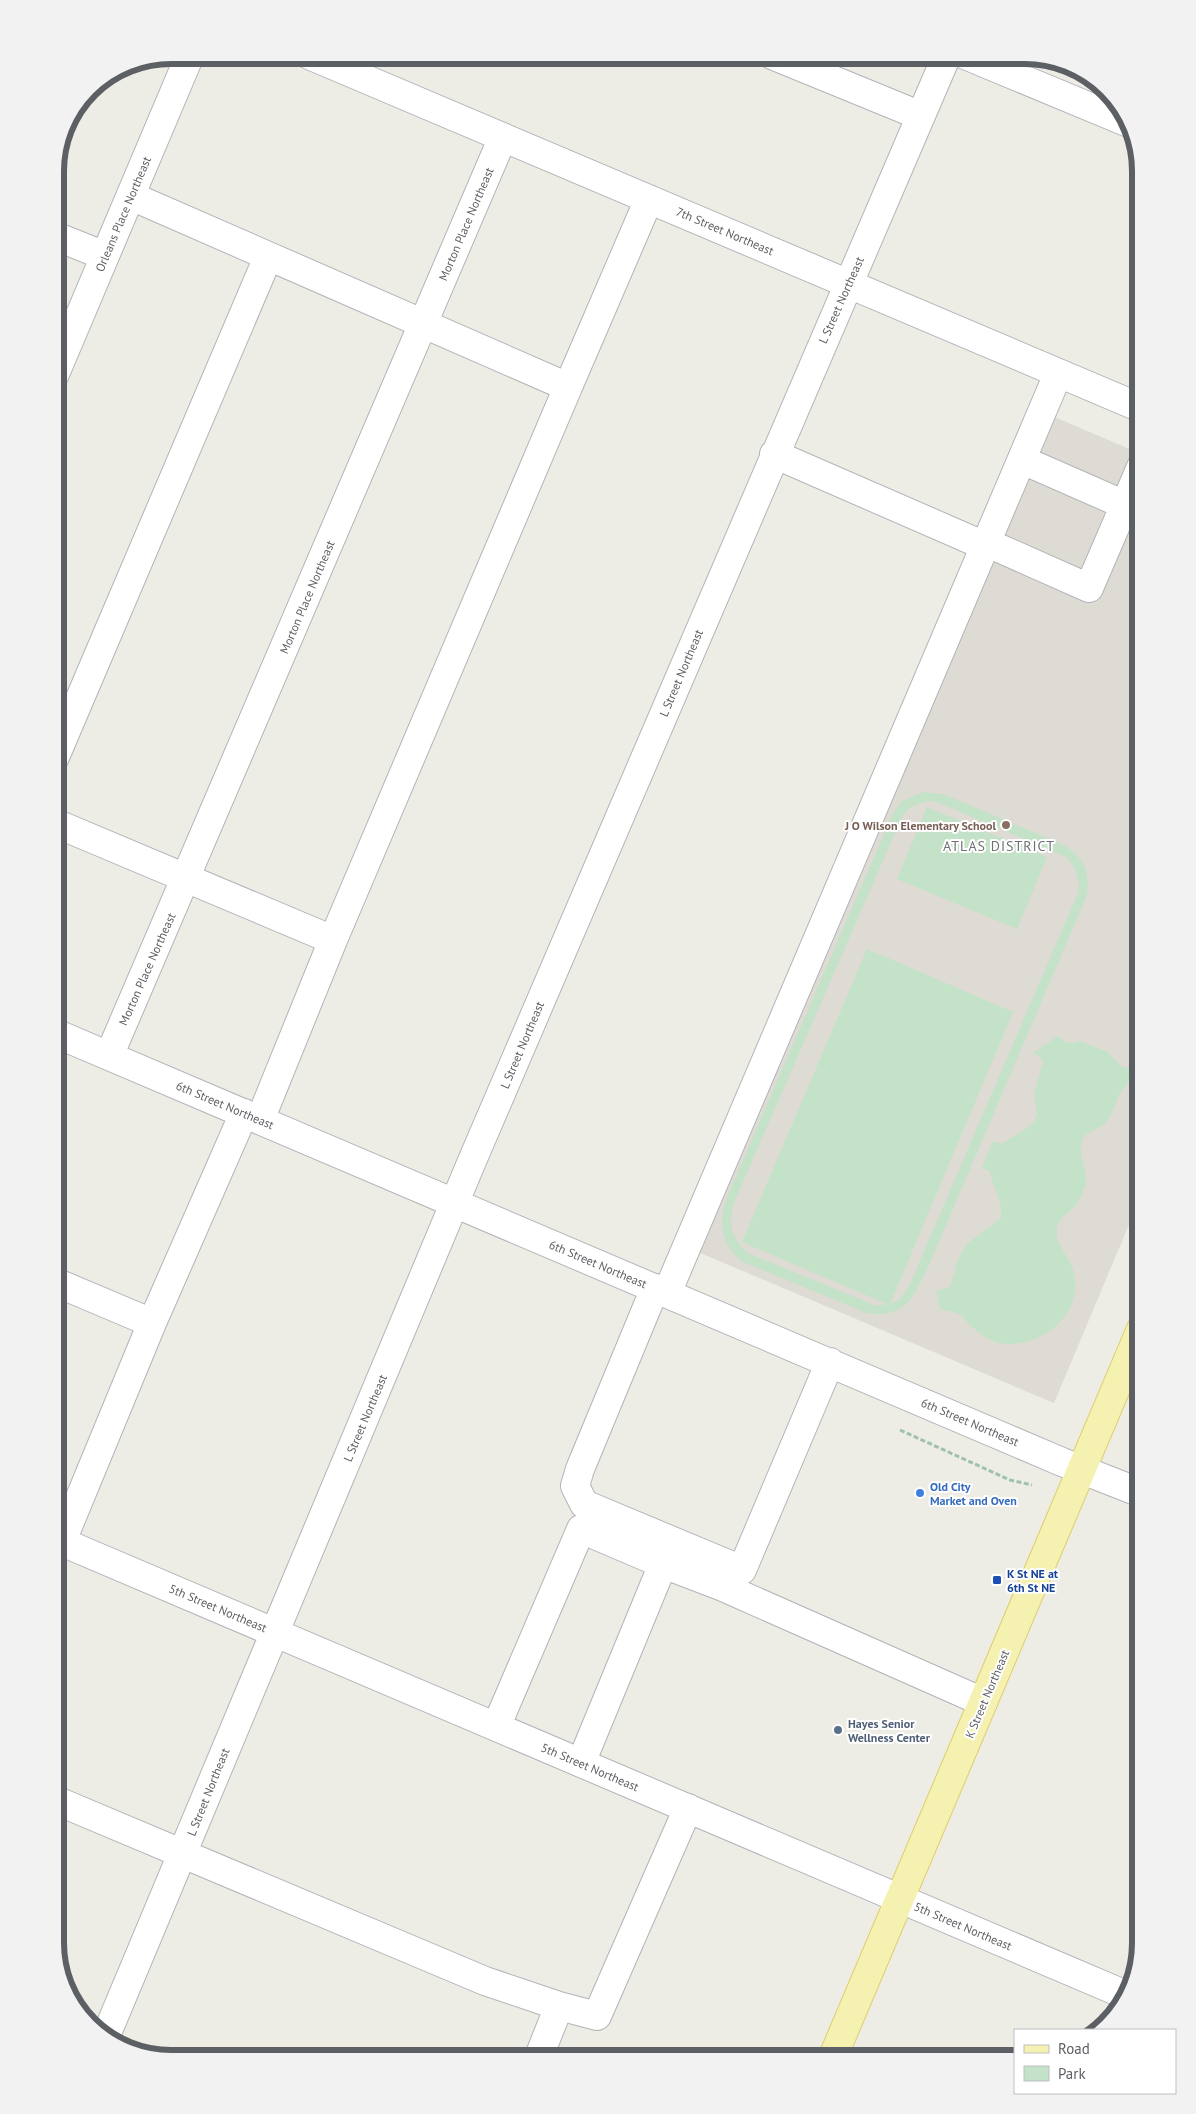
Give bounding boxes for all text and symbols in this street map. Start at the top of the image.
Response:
street label: Orleans Place Northeast [92,154,154,274]
street label: Morton Place Northeast [435,165,497,283]
street label: 7th Street Northeast [674,204,776,258]
street label: L Street Northeast [815,254,867,346]
street label: Morton Place Northeast [276,538,338,656]
street label: L Street Northeast [656,627,706,719]
place label: J O Wilson Elementary School [844,818,996,833]
marker: J O Wilson Elementary School [1000,819,1012,831]
district label: ATLAS DISTRICT [943,837,1055,855]
street label: Morton Place Northeast [115,910,179,1028]
street label: L Street Northeast [497,999,547,1091]
street label: 6th Street Northeast [174,1078,276,1132]
street label: 6th Street Northeast [547,1237,649,1291]
street label: L Street Northeast [340,1372,390,1464]
street label: 6th Street Northeast [919,1395,1021,1449]
place label: Old City Market and Oven [930,1479,1017,1508]
marker: Old City Market and Oven [914,1487,926,1499]
place label: K St NE at 6th St NE [1007,1566,1059,1595]
marker: K St NE at 6th St NE [991,1574,1003,1586]
street label: 5th Street Northeast [167,1581,269,1635]
street label: K Street Northeast [962,1647,1012,1741]
place label: Hayes Senior Wellness Center [848,1716,931,1745]
marker: Hayes Senior Wellness Center [832,1724,844,1736]
street label: 5th Street Northeast [539,1740,641,1794]
street label: L Street Northeast [184,1746,232,1838]
street label: 5th Street Northeast [912,1899,1014,1953]
legend [1014,2029,1176,2094]
text: Road [1058,2039,1090,2058]
text: Park [1058,2064,1086,2083]

